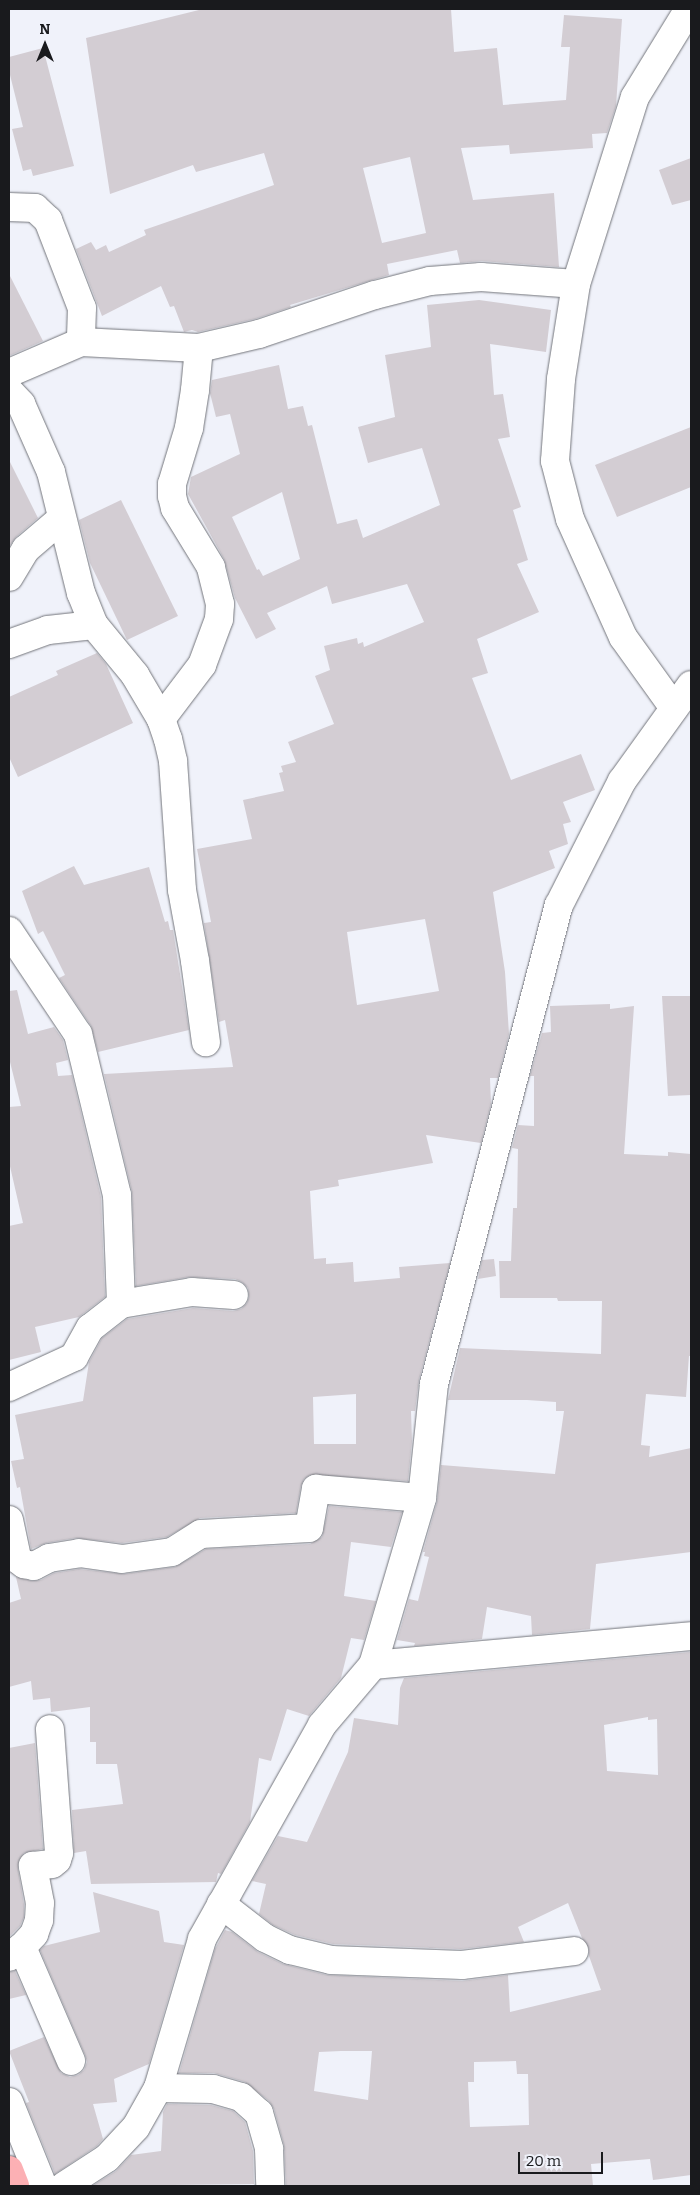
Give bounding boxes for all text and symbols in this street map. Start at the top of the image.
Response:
north arrow [20,20,70,70]
text: N [40,21,50,38]
scale bar [520,2142,605,2174]
text: 20 m [526,2152,561,2170]

